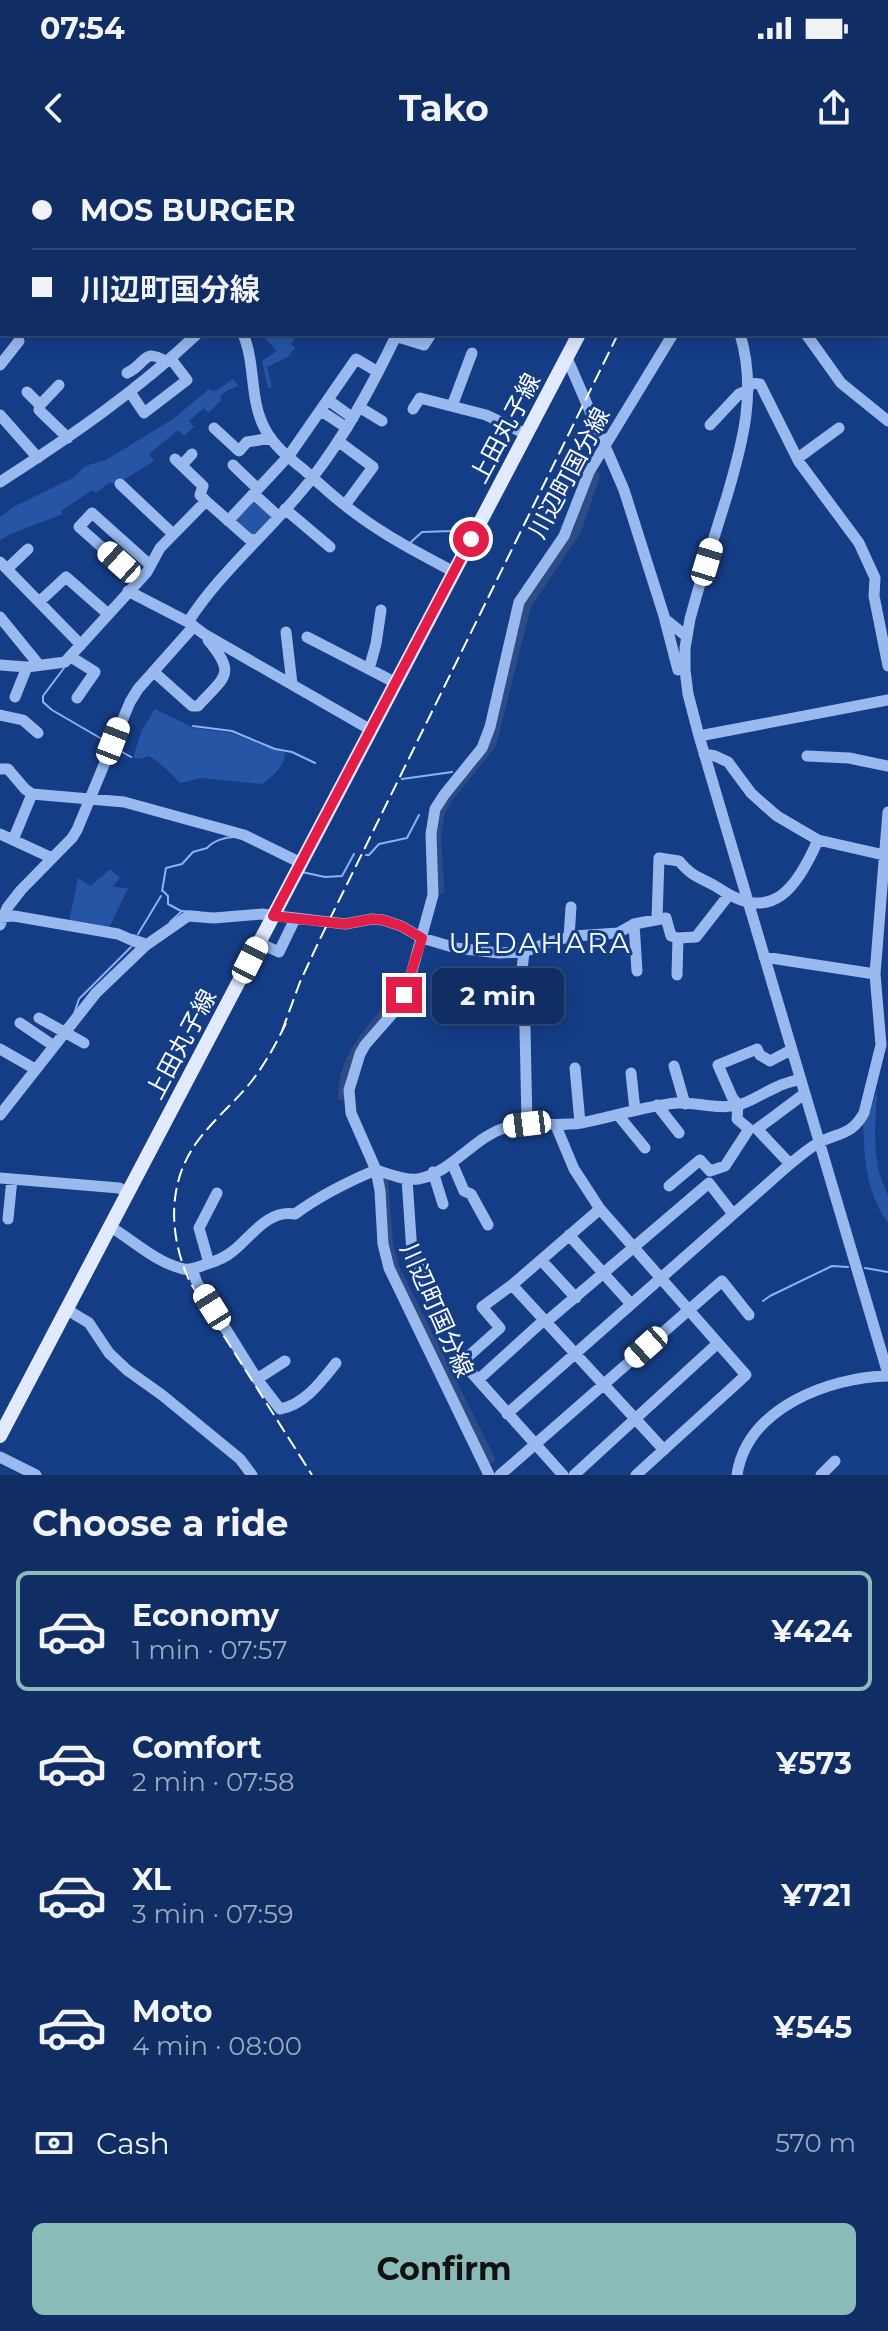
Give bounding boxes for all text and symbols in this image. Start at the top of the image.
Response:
text: 07:54 [40,10,125,47]
icon: back [32,86,76,130]
text: Tako [399,86,489,130]
icon: share [812,86,856,130]
text: MOS BURGER [80,192,296,229]
text: 川辺町国分線 [80,271,260,308]
street label: 上田丸子線 [464,368,546,488]
street label: 川辺町国分線 [522,403,616,543]
route start [453,521,489,557]
car [689,536,725,588]
car [93,537,145,587]
car [93,714,133,768]
district label: UEDAHARA [449,926,632,960]
car [228,933,272,987]
callout: 2 min [432,967,564,1023]
route end [386,977,422,1013]
text: 2 min [460,980,536,1012]
street label: 上田丸子線 [140,984,222,1104]
car [502,1109,552,1139]
street label: 川辺町国分線 [394,1238,480,1382]
car [189,1280,235,1334]
car [620,1322,672,1372]
text: Choose a ride [32,1501,289,1545]
icon: car [36,1595,108,1667]
text: Economy [132,1597,279,1634]
text: ¥424 [771,1613,852,1650]
text: 1 min · 07:57 [132,1634,288,1666]
icon: car [36,1727,108,1799]
text: Comfort [132,1729,262,1766]
text: ¥573 [776,1745,852,1782]
text: 2 min · 07:58 [132,1766,295,1798]
icon: car [36,1859,108,1931]
text: XL [132,1861,171,1898]
text: ¥721 [781,1877,852,1914]
text: 3 min · 07:59 [132,1898,294,1930]
icon: car [36,1991,108,2063]
text: Moto [132,1993,213,2030]
text: ¥545 [774,2009,852,2046]
text: 4 min · 08:00 [132,2030,302,2062]
icon: cash [32,2121,76,2165]
text: Cash [96,2125,170,2162]
text: 570 m [775,2127,856,2159]
button: Confirm [32,2223,856,2315]

